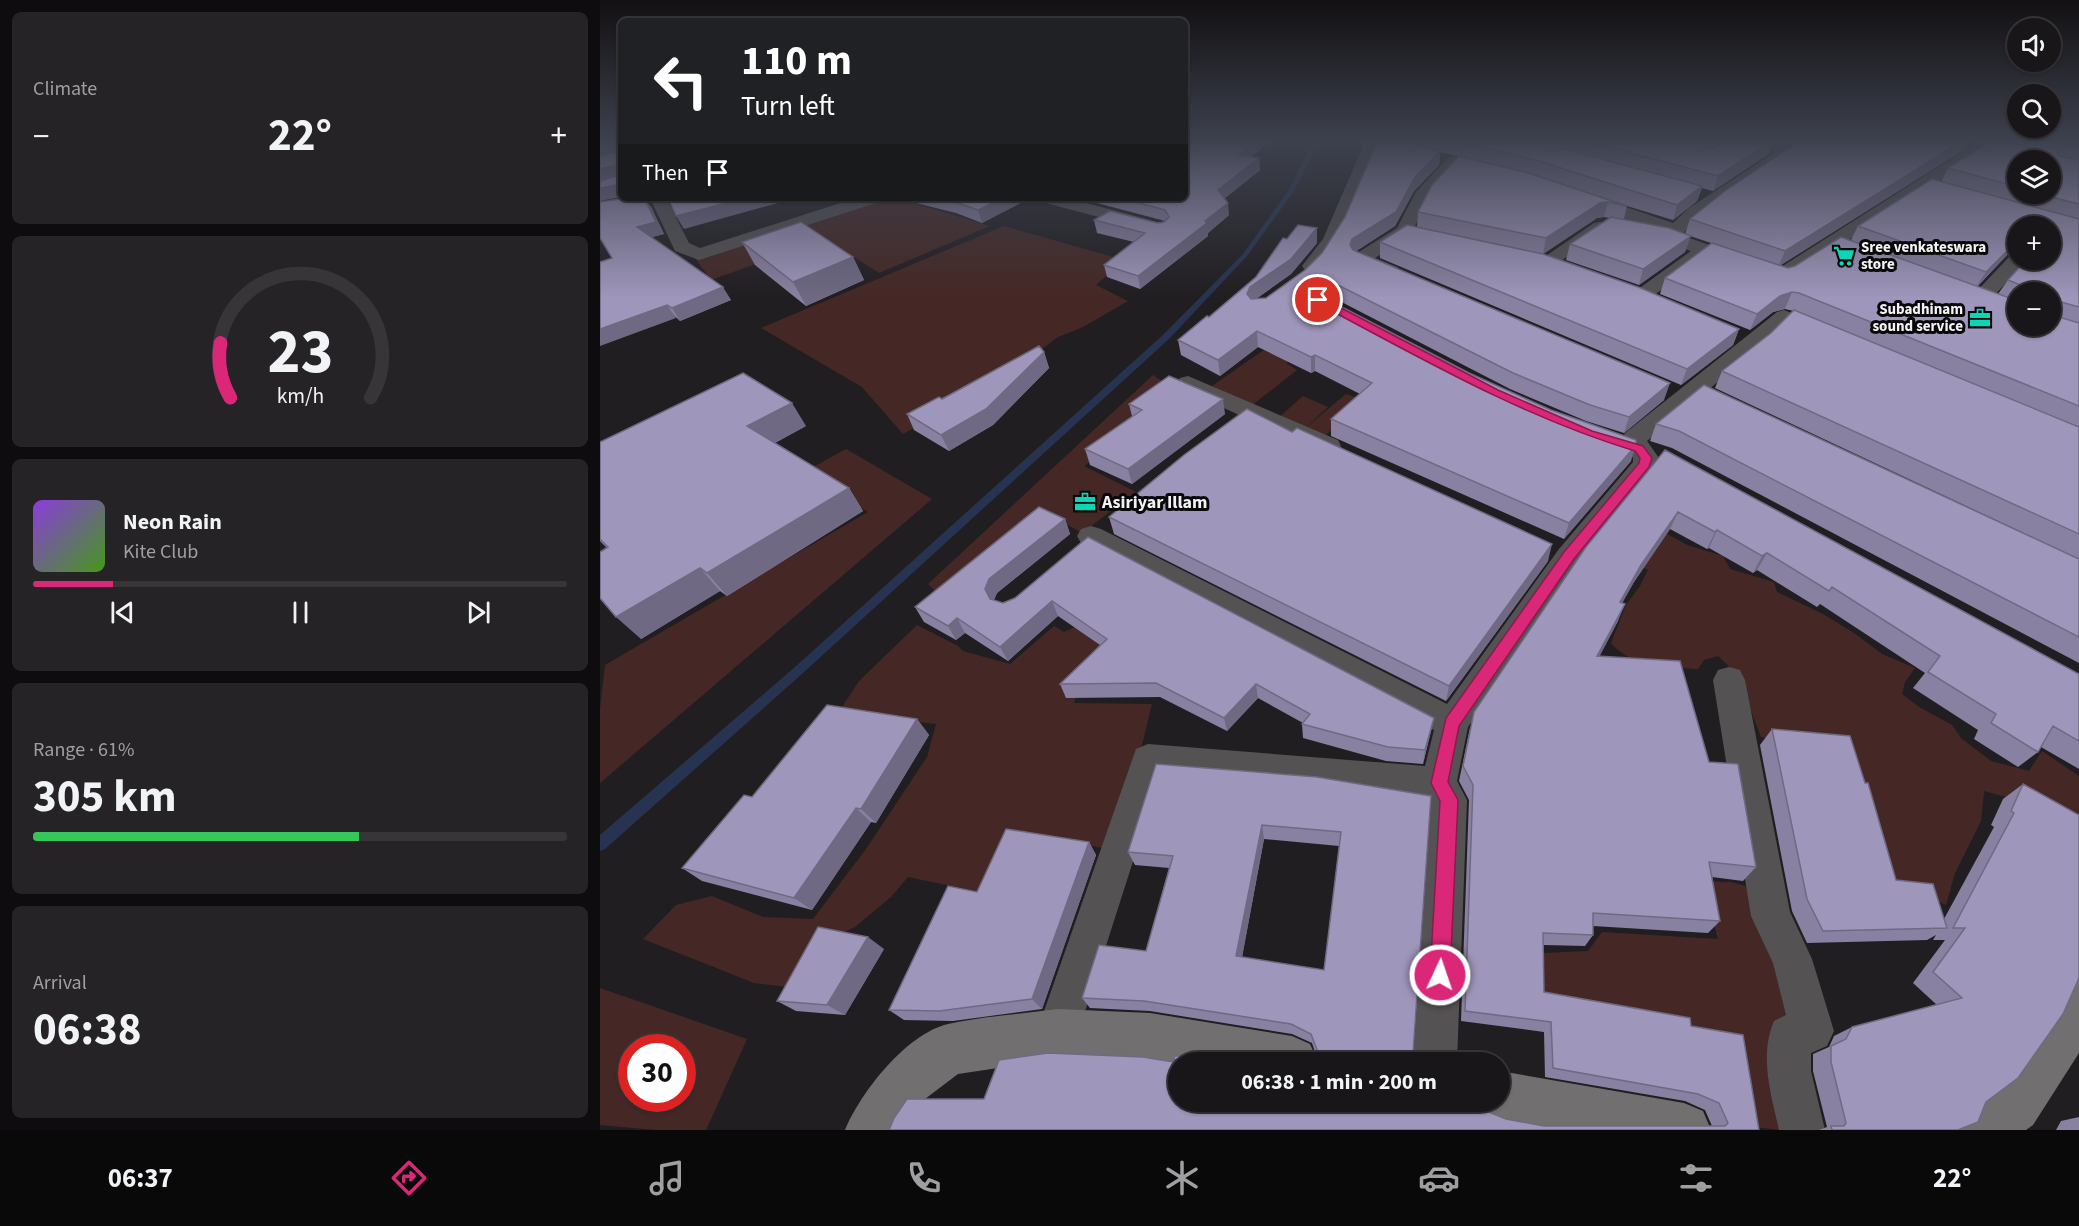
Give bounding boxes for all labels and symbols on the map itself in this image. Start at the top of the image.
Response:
place label: Sree venkateswara store [1861,237,1986,275]
supermarket icon: Sree venkateswara store [1832,244,1856,268]
pin [1292,274,1343,325]
place label: Subadhinam sound service [1872,299,1963,337]
office icon: Subadhinam sound service [1968,306,1992,330]
office icon: Asiriyar Illam [1073,490,1097,514]
place label: Asiriyar Illam [1101,490,1208,515]
position arrow [1408,943,1472,1007]
speed limit sign: 30 [618,1034,696,1112]

